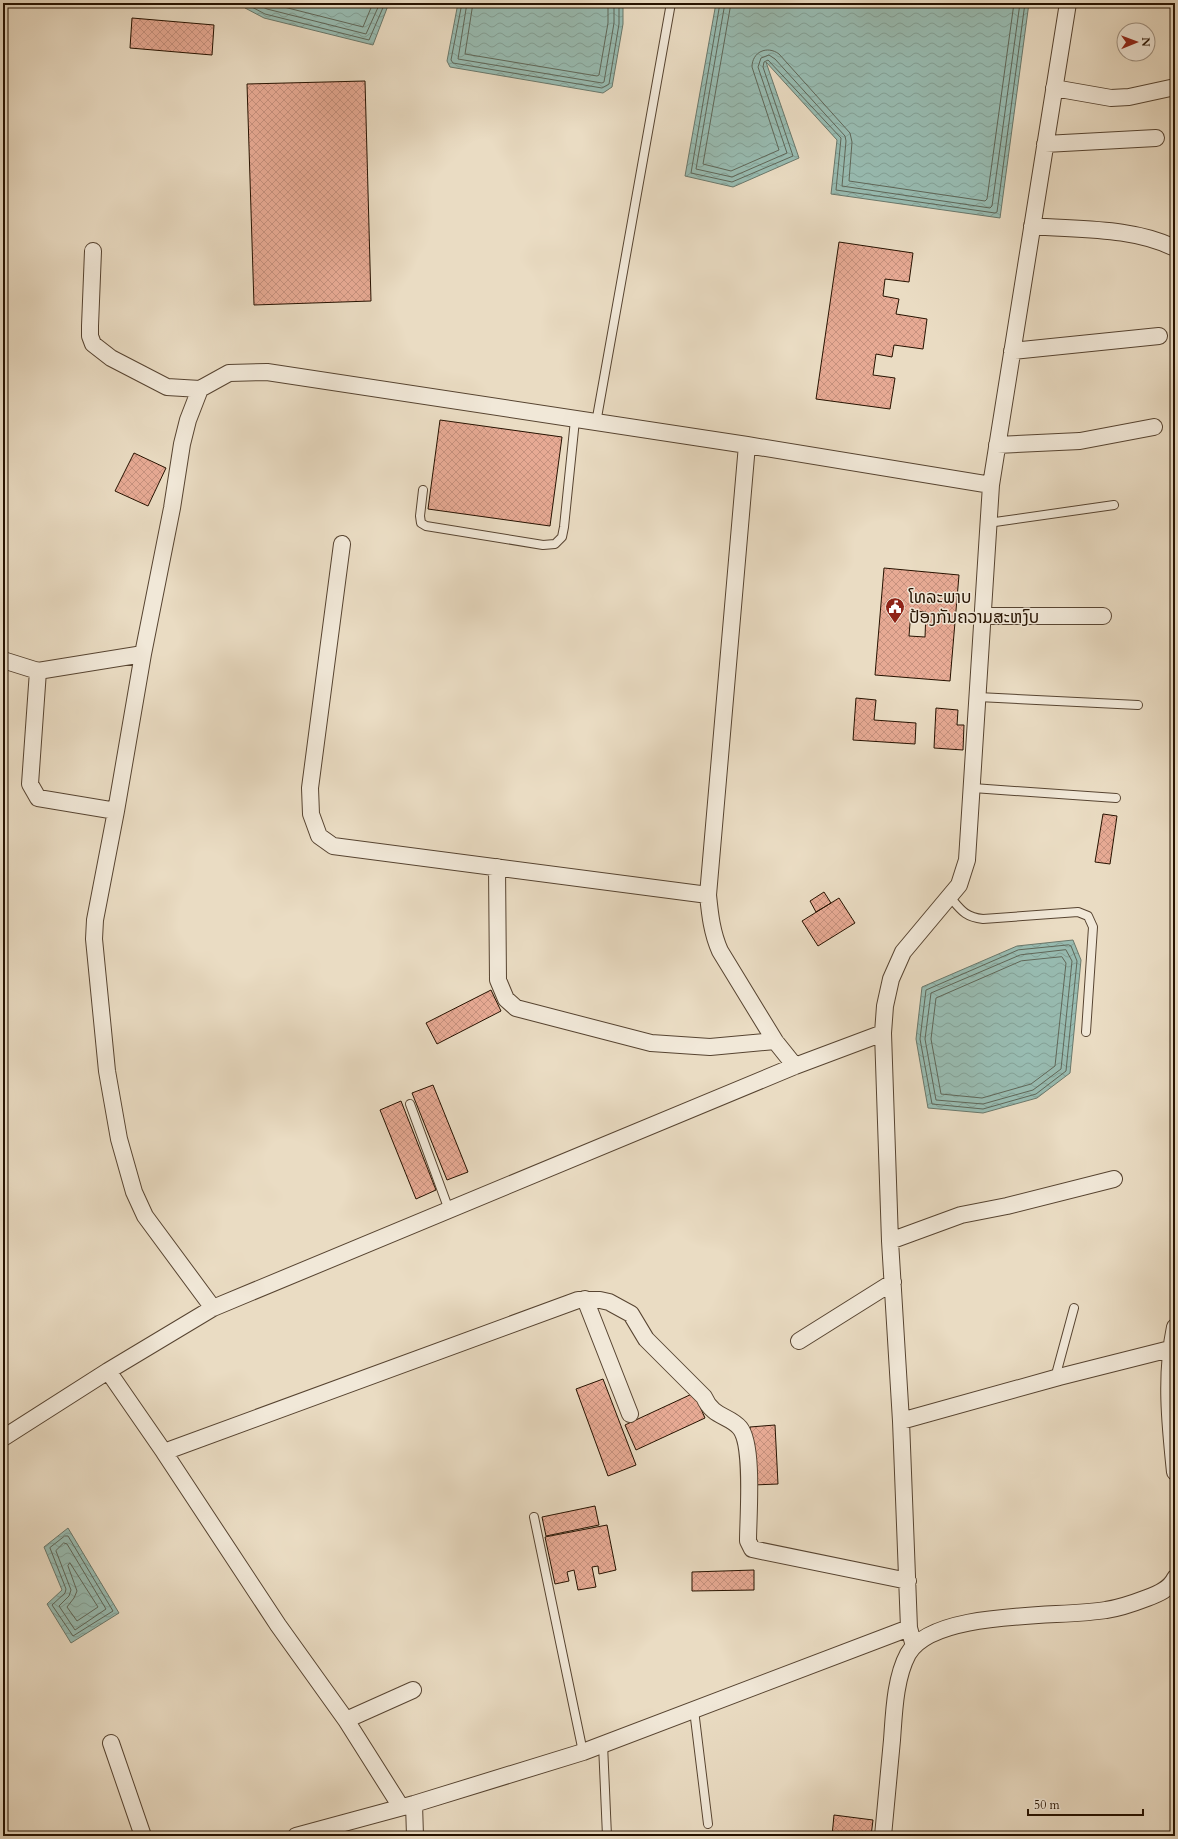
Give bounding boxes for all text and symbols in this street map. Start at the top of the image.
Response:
north arrow [1116,22,1156,62]
text: N [1138,37,1153,47]
place label: ໂທລະພາບ ປ້ອງກັນຄວາມສະຫງົບ [908,586,1039,629]
public building icon: ໂທລະພາບ ປ້ອງກັນຄວາມສະຫງົບ [884,596,906,624]
scale bar [1028,1791,1143,1817]
text: 50 m [1034,1797,1061,1813]

